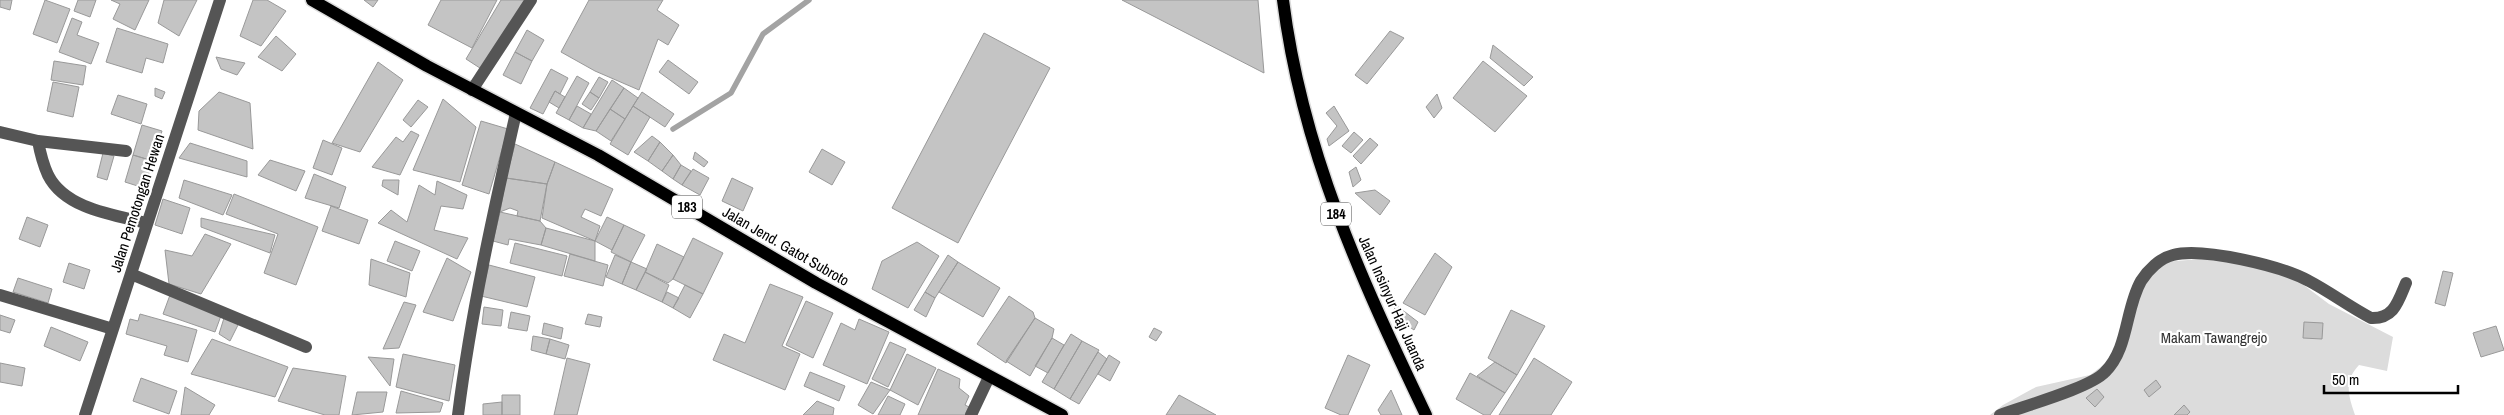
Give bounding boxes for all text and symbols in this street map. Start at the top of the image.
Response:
street label: Jalan Pemotongan Hewan [105,131,169,275]
road number: 183 [672,196,702,218]
street label: Jalan Jend. Gatot Subroto [719,201,853,291]
road number: 184 [1321,202,1351,225]
street label: Jalan Insinyur Haji Juanda [1354,232,1432,374]
park label: Makam Tawangrejo [2161,327,2267,348]
scale bar [2324,362,2458,394]
text: 50 m [2332,369,2359,390]

